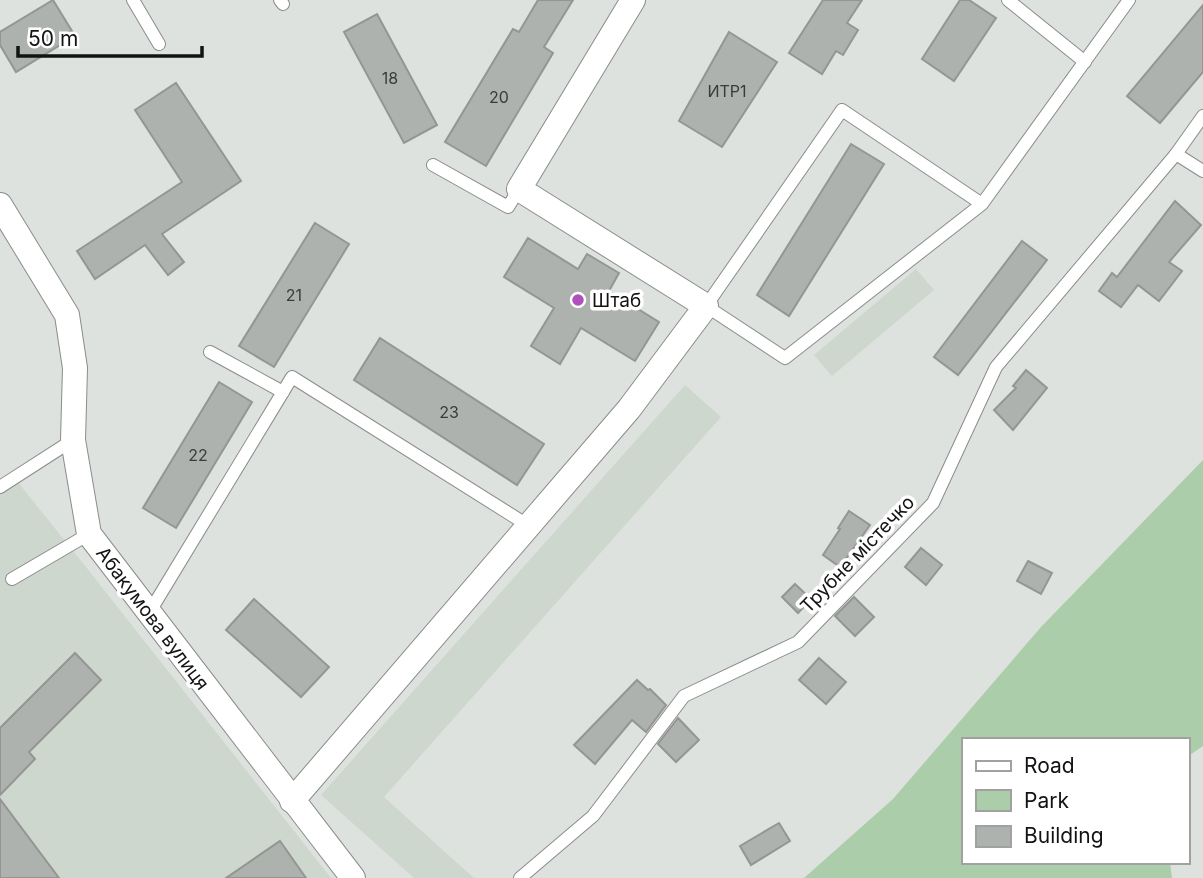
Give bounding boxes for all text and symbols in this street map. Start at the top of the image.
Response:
scale bar [18,14,201,58]
text: 50 m [28,26,78,51]
house number: 18 [382,68,398,88]
house number: ИТР1 [707,81,747,101]
house number: 20 [489,87,509,107]
house number: 21 [286,285,302,305]
place label: Штаб [592,289,641,312]
marker: Штаб [570,292,586,308]
house number: 23 [439,402,459,422]
house number: 22 [188,445,208,465]
street label: Трубне містечко [796,491,919,618]
street label: Абакумова вулиця [91,542,214,694]
legend [962,738,1189,864]
text: Road [1024,753,1075,778]
text: Park [1024,788,1069,813]
text: Building [1024,823,1104,848]

